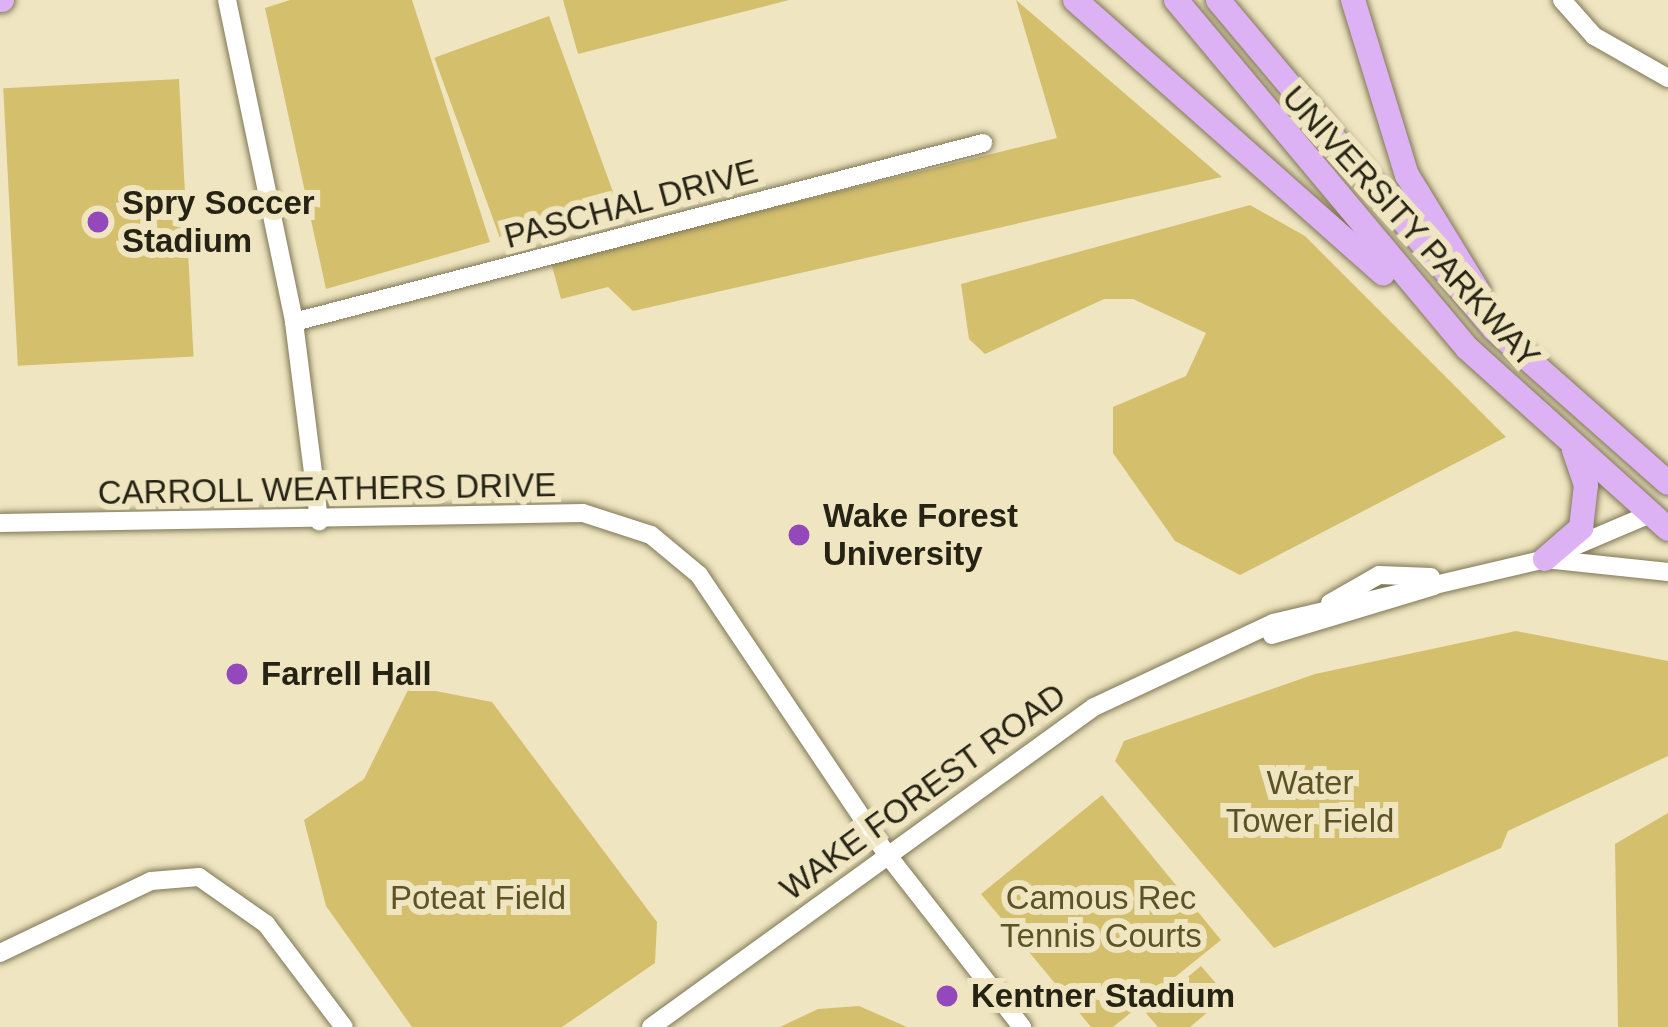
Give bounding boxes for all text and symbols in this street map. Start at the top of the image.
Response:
street label: UNIVERSITY PARKWAY [1274,78,1548,376]
street label: PASCHAL DRIVE [500,151,762,257]
place label: Spry Soccer Stadium [122,183,315,261]
marker: Spry Soccer Stadium [85,209,111,235]
street label: CARROLL WEATHERS DRIVE [97,465,557,513]
place label: Wake Forest University [823,496,1018,574]
marker: Wake Forest University [786,522,812,548]
place label: Farrell Hall [261,654,432,694]
marker: Farrell Hall [224,661,250,687]
street label: WAKE FOREST ROAD [772,675,1074,909]
park label: Water Tower Field [1226,763,1394,841]
park label: Poteat Field [390,878,566,918]
park label: Camous Rec Tennis Courts [1000,878,1202,956]
place label: Kentner Stadium [971,976,1235,1016]
marker: Kentner Stadium [934,983,960,1009]

